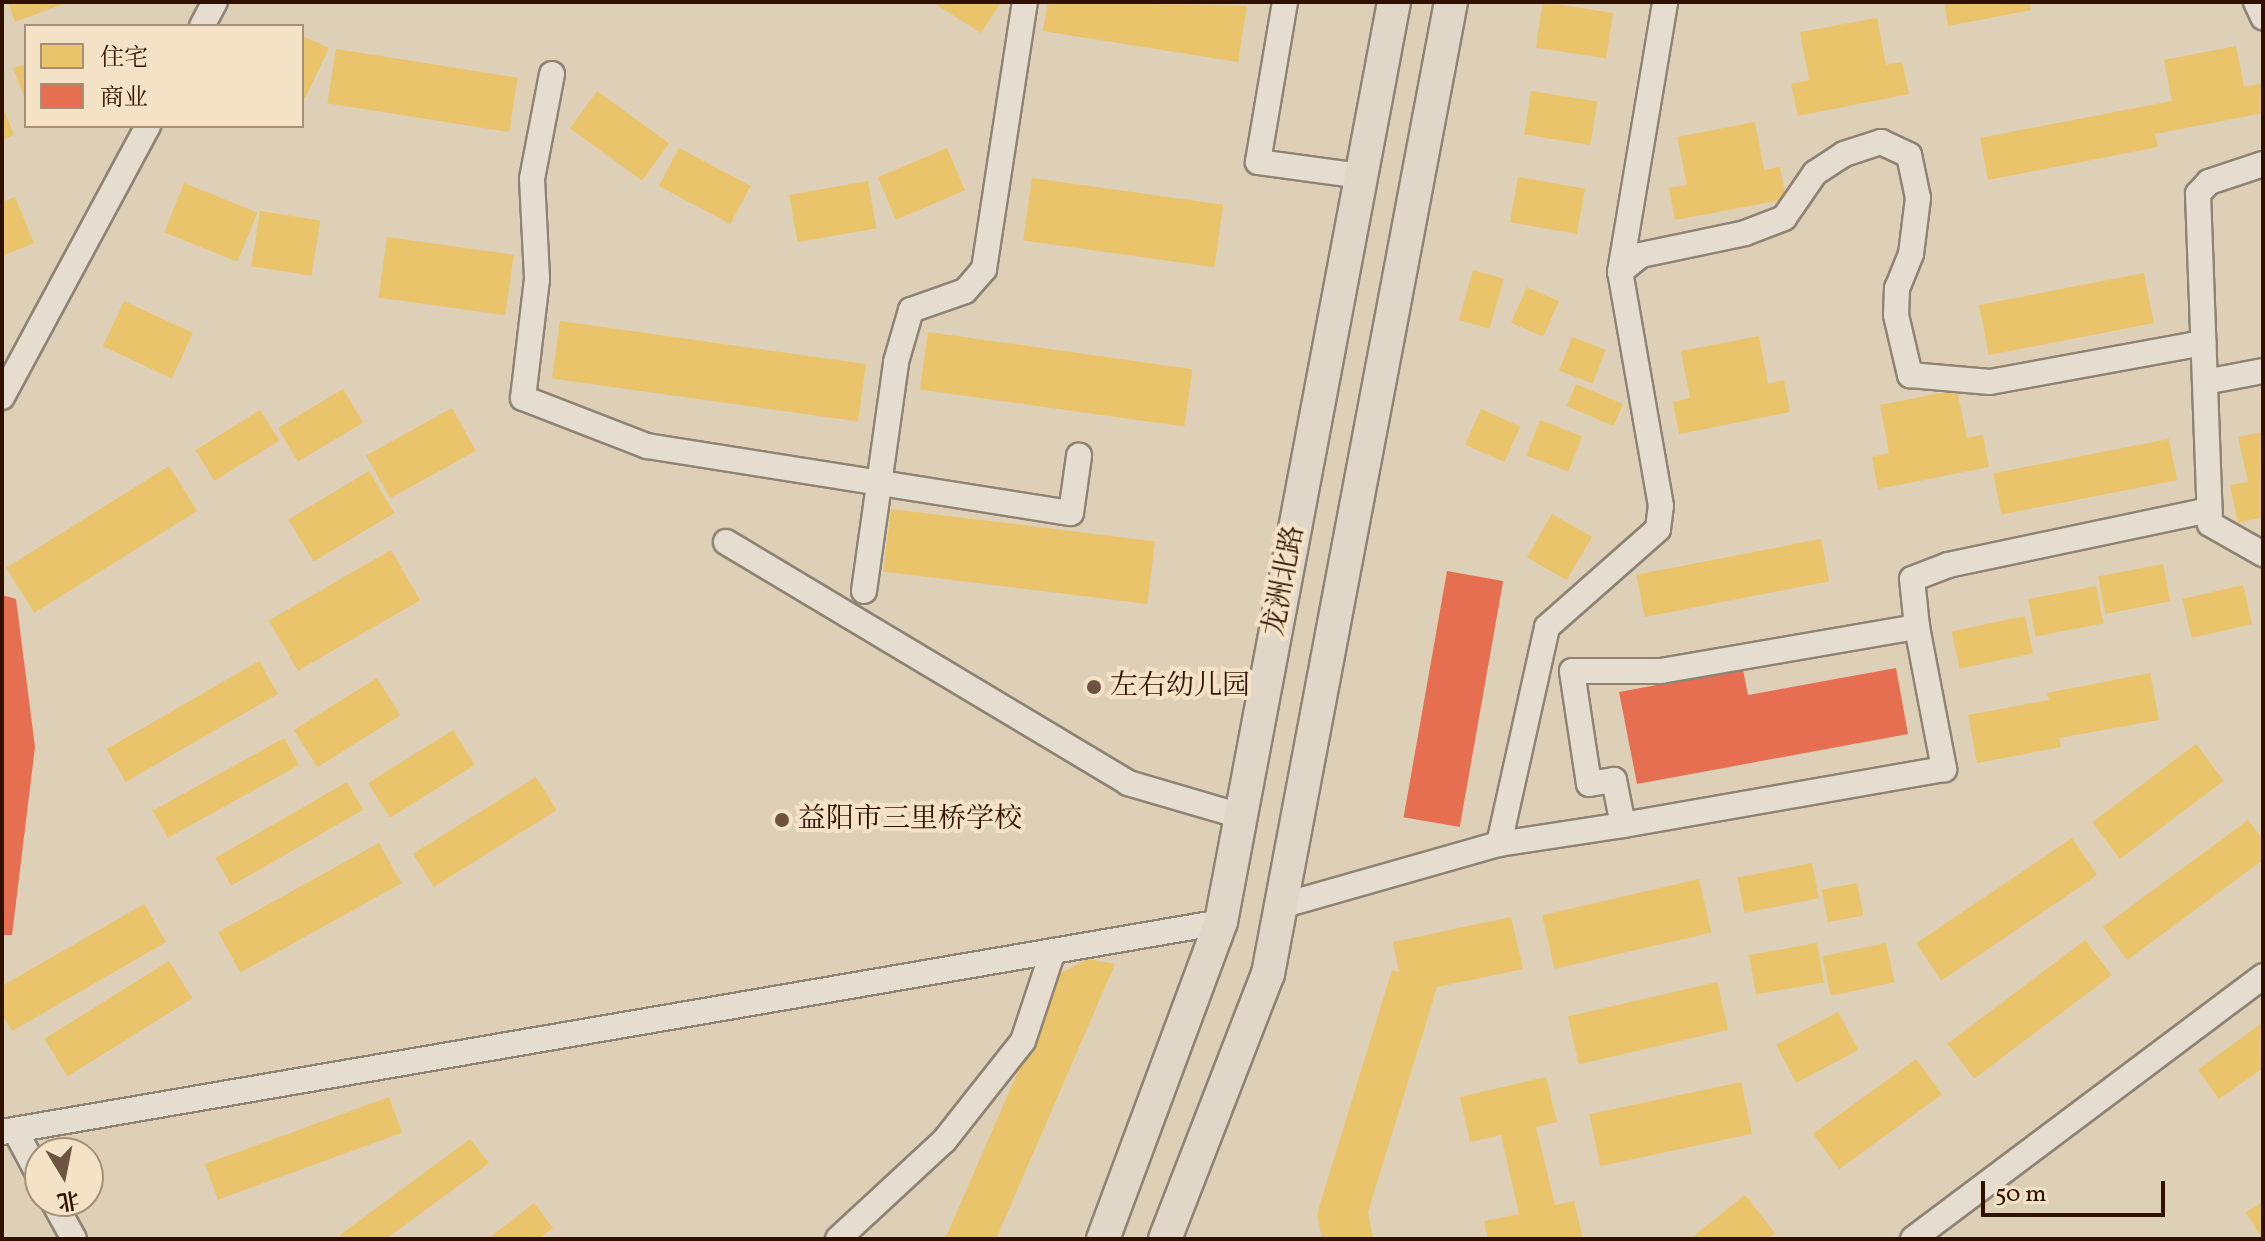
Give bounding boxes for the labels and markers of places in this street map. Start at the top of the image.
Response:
place label: 左右幼儿园 [1110,670,1250,704]
marker: 左右幼儿园 [1085,678,1103,696]
place label: 益阳市三里桥学校 [798,803,1022,837]
marker: 益阳市三里桥学校 [773,811,791,829]

